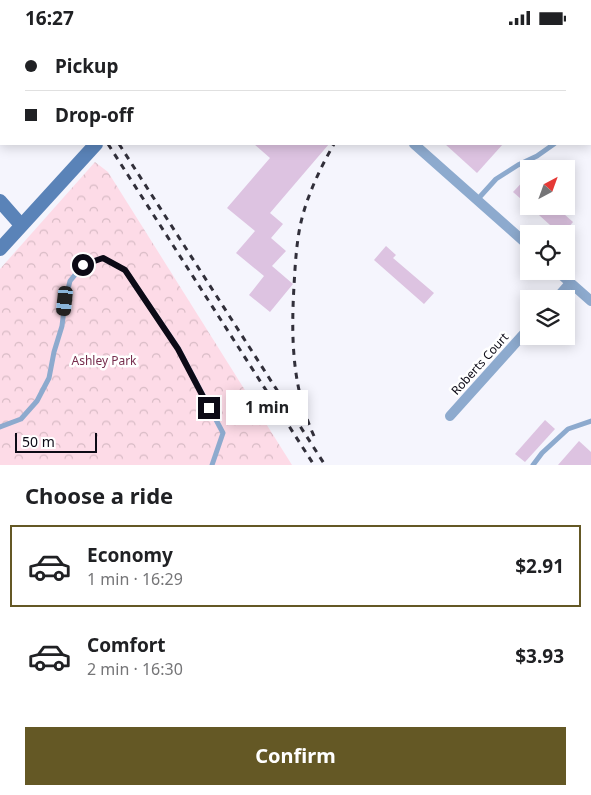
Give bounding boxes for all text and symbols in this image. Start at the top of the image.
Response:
text: 16:27 [25,5,74,31]
text: Pickup [55,53,118,79]
text: Drop-off [55,102,134,128]
north arrow [520,160,575,215]
map controls [520,160,575,345]
button: locate [520,225,575,280]
route start [72,254,94,276]
car [55,285,74,317]
button: layers [520,290,575,345]
street label: Roberts Court [447,328,513,399]
park label: Ashley Park [71,352,137,369]
callout: 1 min [226,391,309,425]
text: 1 min [245,396,289,418]
route end [198,397,220,419]
scale bar [15,430,98,453]
text: 50 m [22,432,55,451]
text: Choose a ride [25,480,173,510]
text: Economy [87,542,173,568]
icon: car [27,544,72,589]
text: $2.91 [515,553,564,579]
text: 1 min · 16:29 [87,568,183,590]
text: Comfort [87,632,166,658]
icon: car [27,634,72,679]
text: $3.93 [515,643,564,669]
text: 2 min · 16:30 [87,658,183,680]
button: Confirm [25,727,566,785]

